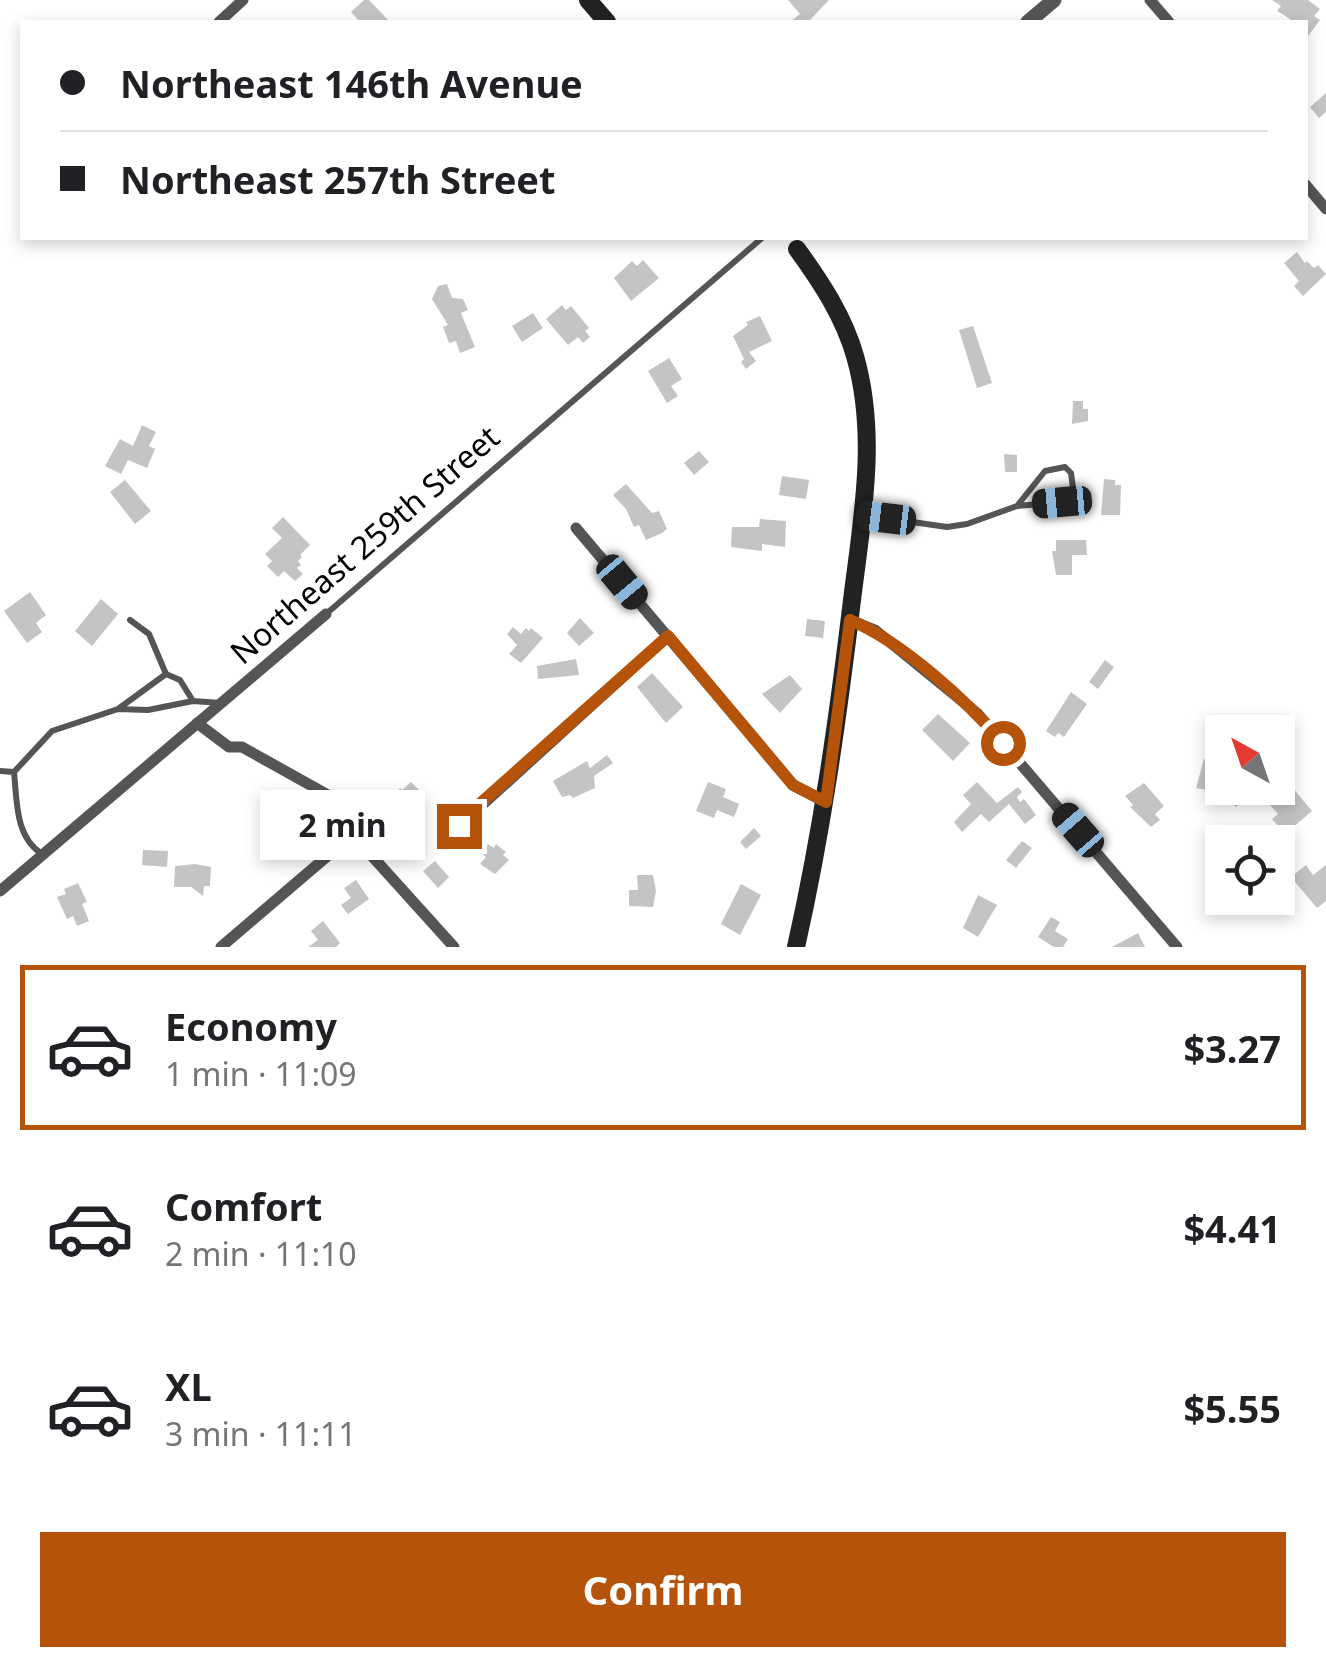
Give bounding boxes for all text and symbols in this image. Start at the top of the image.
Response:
text: Northeast 146th Avenue [120,57,583,109]
text: Northeast 257th Street [120,153,556,205]
street label: Northeast 259th Street [220,415,508,673]
car [1031,484,1093,520]
car [854,499,918,537]
car [591,549,653,615]
north arrow [1205,715,1295,805]
map controls [1205,715,1295,915]
route start [981,721,1026,766]
callout: 2 min [259,791,424,861]
car [1047,798,1109,862]
text: 2 min [298,803,387,846]
route end [437,804,482,849]
button: locate [1205,825,1295,915]
text: Economy [165,1000,337,1052]
icon: car [45,1003,135,1093]
text: $3.27 [1183,1022,1281,1074]
text: 1 min · 11:09 [165,1052,357,1095]
text: Comfort [165,1180,322,1232]
icon: car [45,1183,135,1273]
text: $4.41 [1183,1202,1281,1254]
text: 2 min · 11:10 [165,1232,357,1275]
text: XL [165,1360,212,1412]
icon: car [45,1363,135,1453]
text: $5.55 [1183,1382,1281,1434]
text: 3 min · 11:11 [165,1412,357,1455]
button: Confirm [40,1532,1286,1647]

